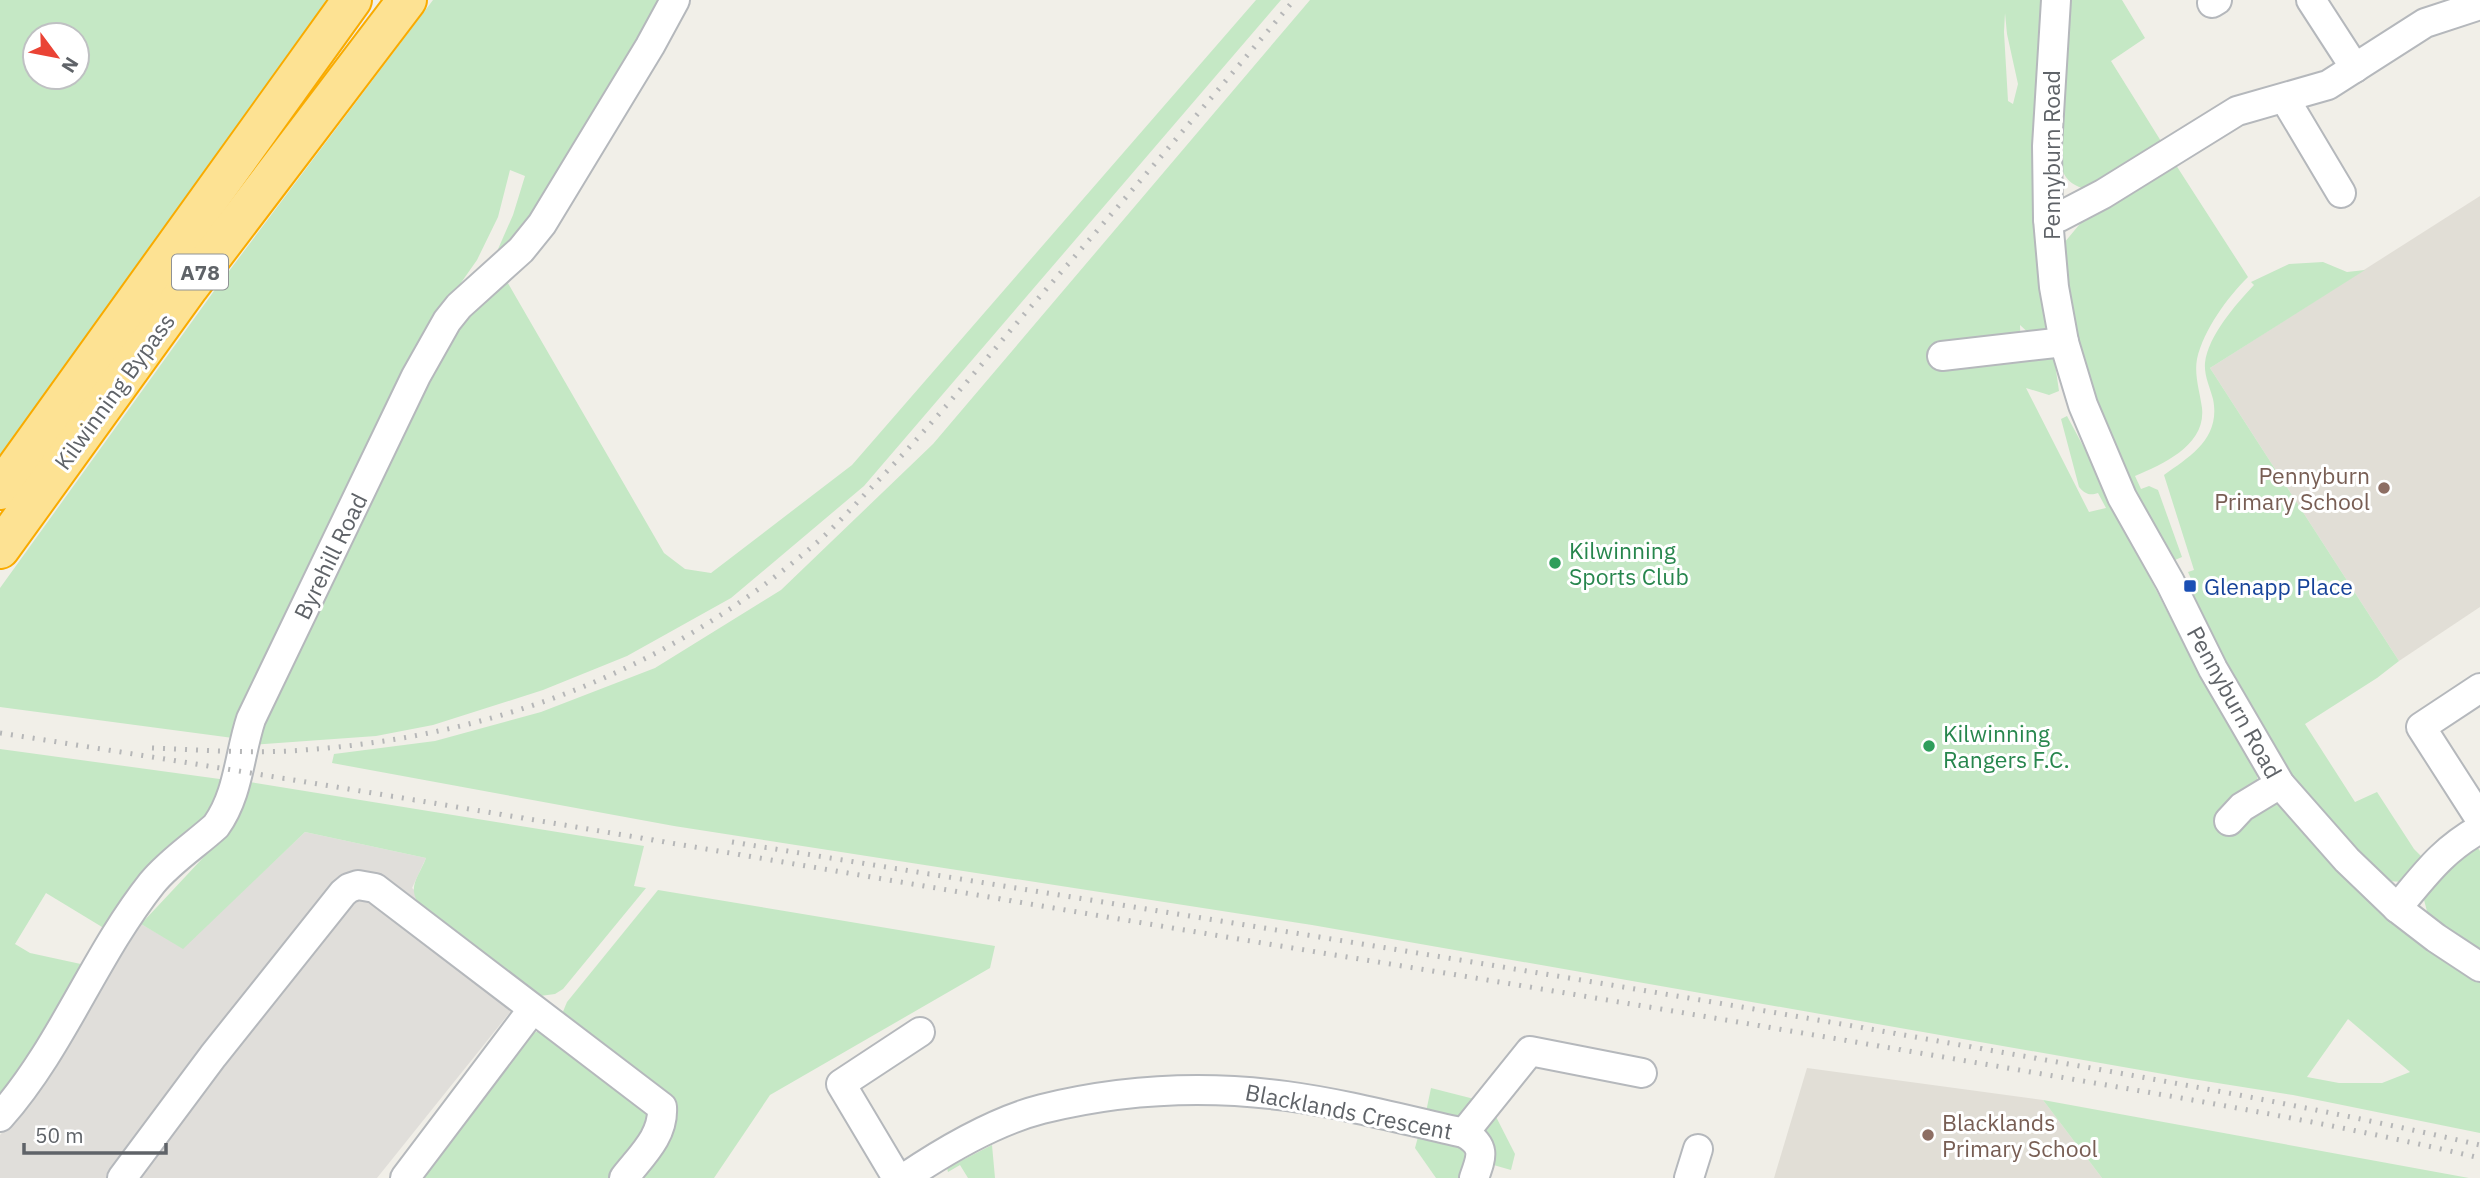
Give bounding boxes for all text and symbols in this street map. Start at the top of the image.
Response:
north arrow [21,21,91,91]
text: N [57,53,84,77]
street label: Pennyburn Road [2036,70,2066,240]
road number: A78 [172,254,228,290]
street label: Kilwinning Bypass [47,307,181,475]
place label: Pennyburn Primary School [2214,460,2370,516]
marker: Pennyburn Primary School [2376,480,2392,496]
street label: Byrehill Road [287,488,373,624]
place label: Kilwinning Sports Club [1569,535,1689,591]
marker: Kilwinning Sports Club [1547,555,1563,571]
place label: Glenapp Place [2204,571,2353,601]
marker: Glenapp Place [2182,578,2198,594]
street label: Pennyburn Road [2181,620,2289,784]
place label: Kilwinning Rangers F.C. [1943,718,2070,774]
marker: Kilwinning Rangers F.C. [1921,738,1937,754]
street label: Blacklands Crescent [1243,1076,1455,1146]
place label: Blacklands Primary School [1942,1107,2098,1163]
scale bar [24,1112,166,1156]
text: 50 m [35,1121,84,1149]
marker: Blacklands Primary School [1920,1127,1936,1143]

